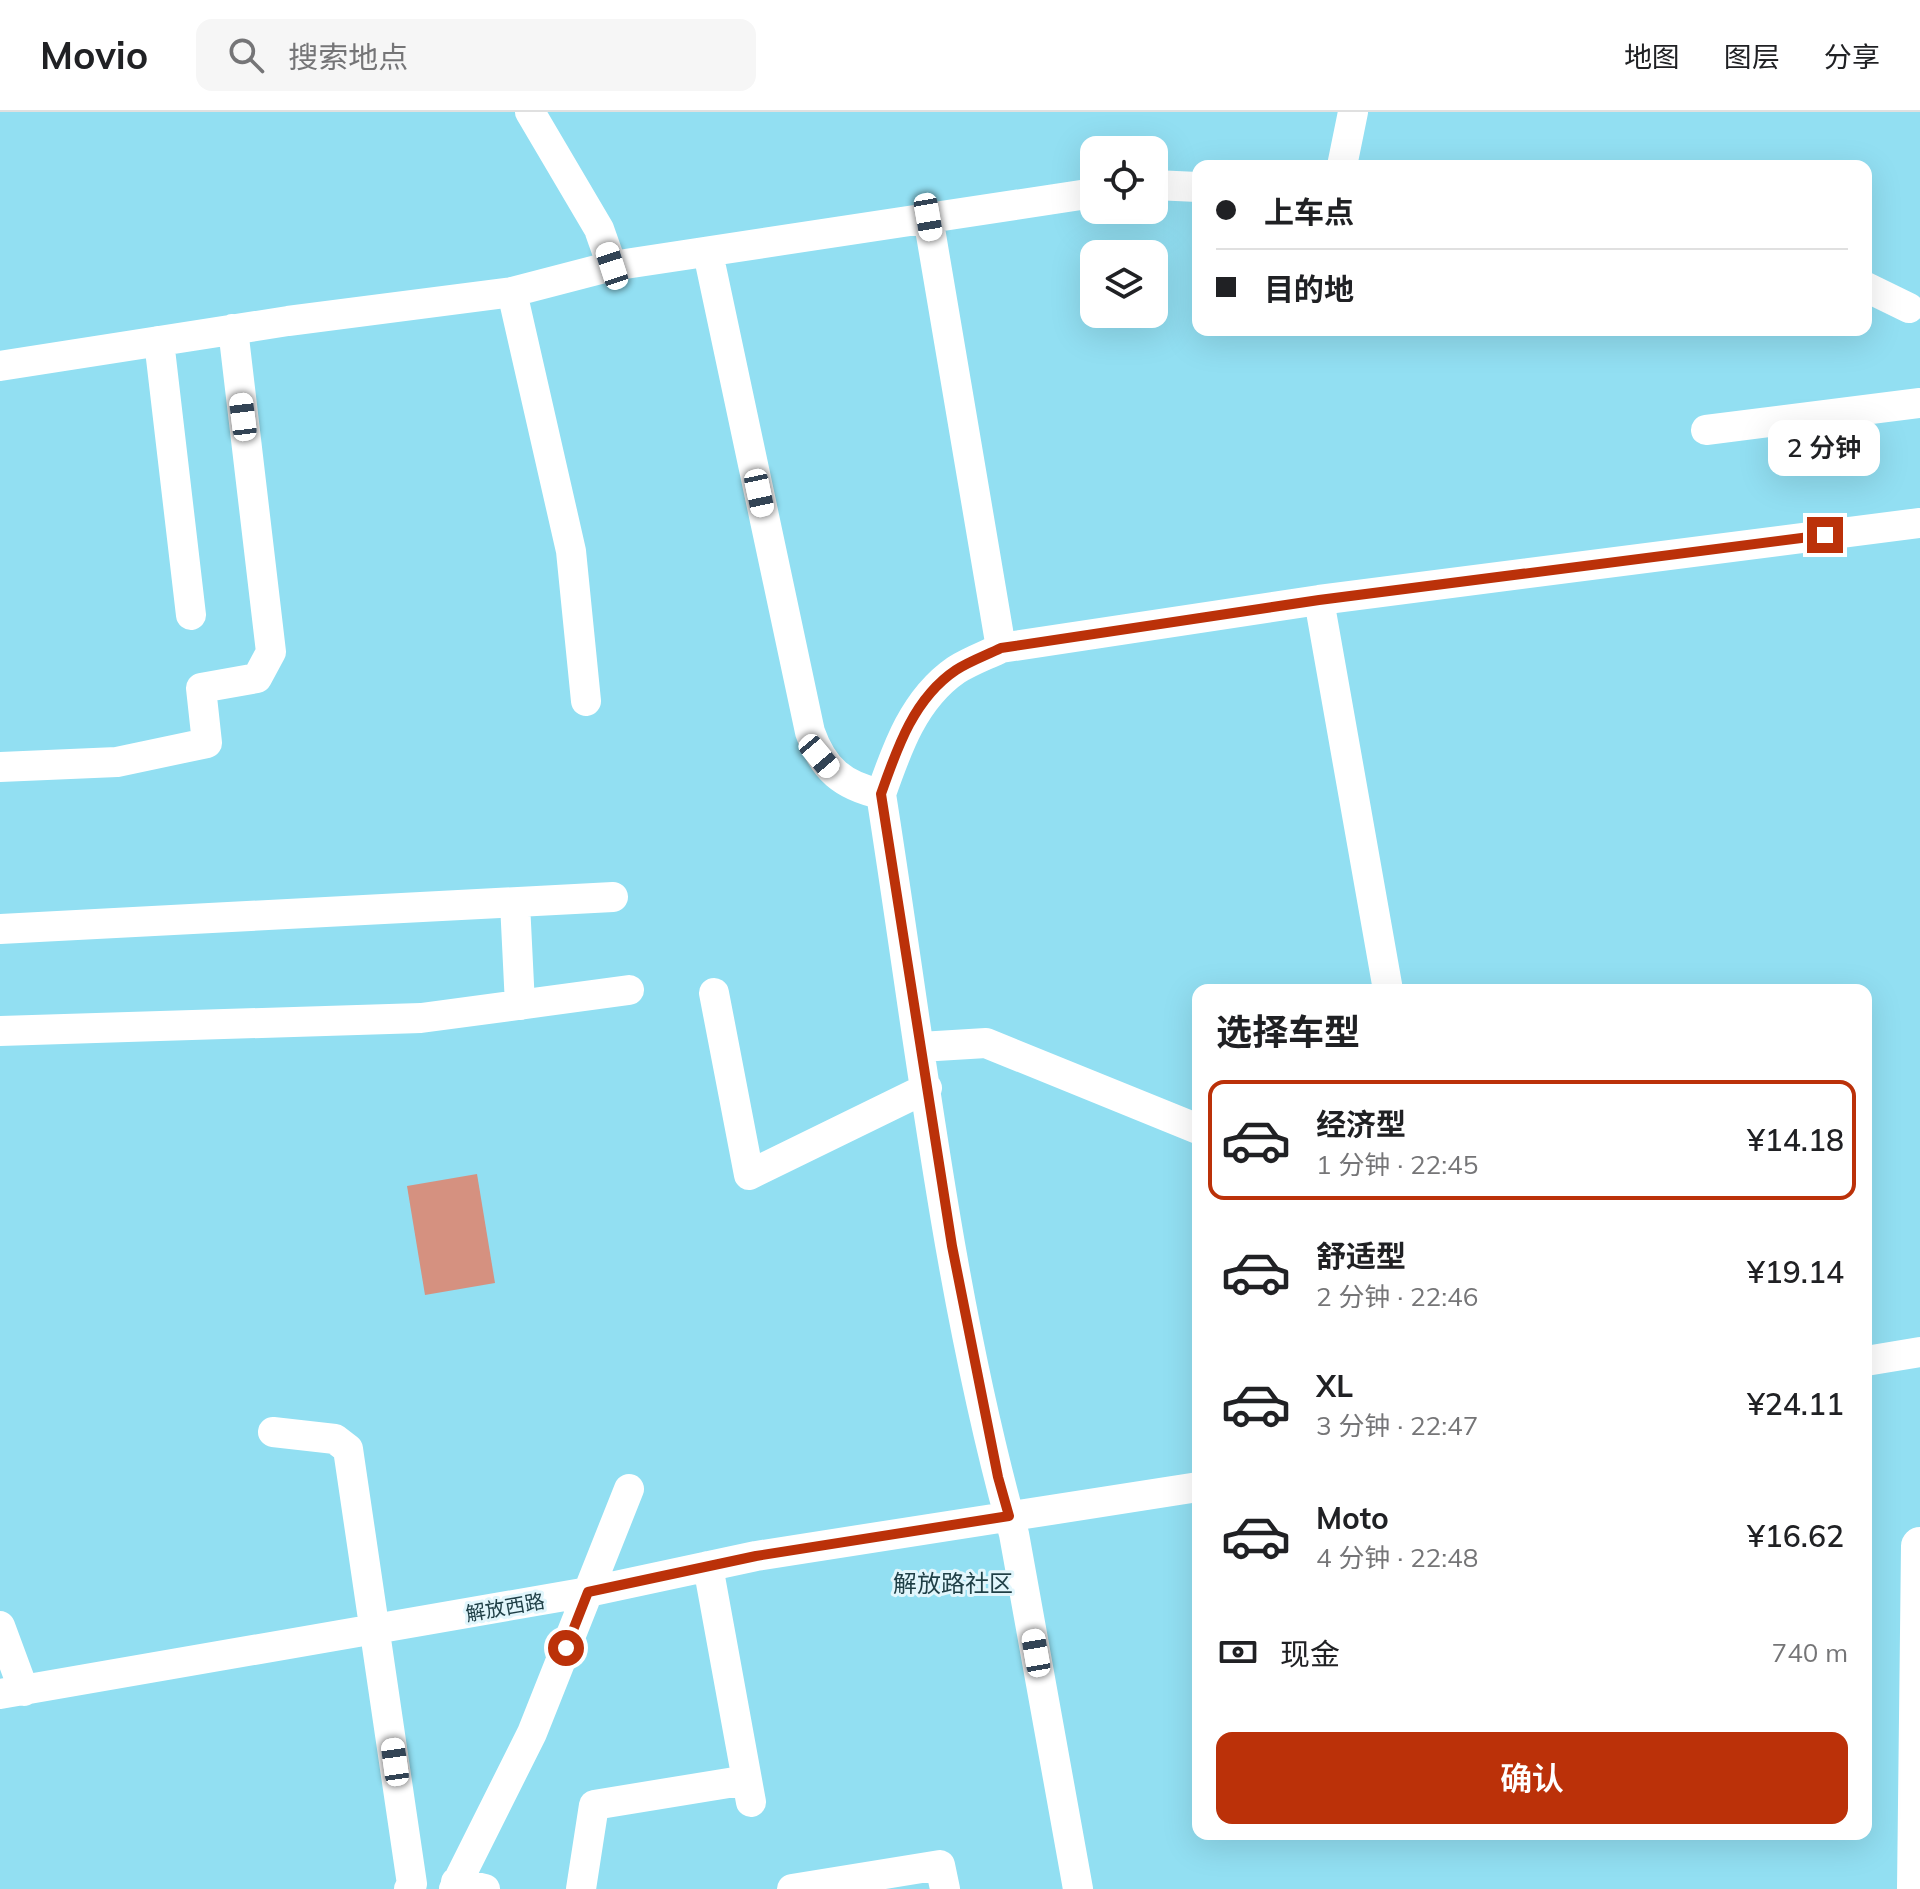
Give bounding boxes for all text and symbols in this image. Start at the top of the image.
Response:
search box [196,19,756,91]
text: Movio [40,31,148,79]
icon: search [224,33,268,77]
text: 搜索地点 [288,38,408,76]
text: 地图 [1624,39,1680,74]
text: 图层 [1724,39,1780,74]
text: 分享 [1824,39,1880,74]
map controls [1080,136,1168,328]
button: locate [1080,136,1168,224]
car [912,191,944,243]
text: 上车点 [1264,193,1354,231]
car [593,239,631,293]
button: layers [1080,240,1168,328]
text: 目的地 [1264,270,1354,308]
car [228,392,258,442]
callout: 2 分钟 [1769,419,1881,475]
text: 2 分钟 [1787,431,1861,464]
car [742,467,776,519]
route end [1807,517,1843,553]
car [794,730,844,782]
text: 选择车型 [1216,1009,1360,1054]
icon: car [1220,1104,1292,1176]
text: 经济型 [1316,1105,1406,1143]
text: ¥14.18 [1747,1121,1844,1159]
text: 1 分钟 · 22:45 [1316,1148,1478,1181]
icon: car [1220,1236,1292,1308]
text: 舒适型 [1316,1237,1406,1275]
text: ¥19.14 [1747,1253,1844,1291]
text: 2 分钟 · 22:46 [1316,1280,1478,1313]
text: XL [1316,1367,1353,1405]
icon: car [1220,1368,1292,1440]
text: ¥24.11 [1747,1385,1844,1423]
text: 3 分钟 · 22:47 [1316,1409,1478,1442]
text: Moto [1316,1499,1389,1537]
icon: car [1220,1500,1292,1572]
text: ¥16.62 [1747,1517,1844,1555]
text: 4 分钟 · 22:48 [1316,1541,1478,1574]
district label: 解放路社区 [893,1568,1013,1598]
street label: 解放西路 [463,1588,547,1626]
car [1020,1627,1052,1679]
route start [548,1630,584,1666]
icon: cash [1216,1630,1260,1674]
text: 现金 [1280,1635,1340,1673]
text: 740 m [1772,1636,1848,1669]
button: 确认 [1216,1732,1848,1824]
car [380,1737,410,1787]

